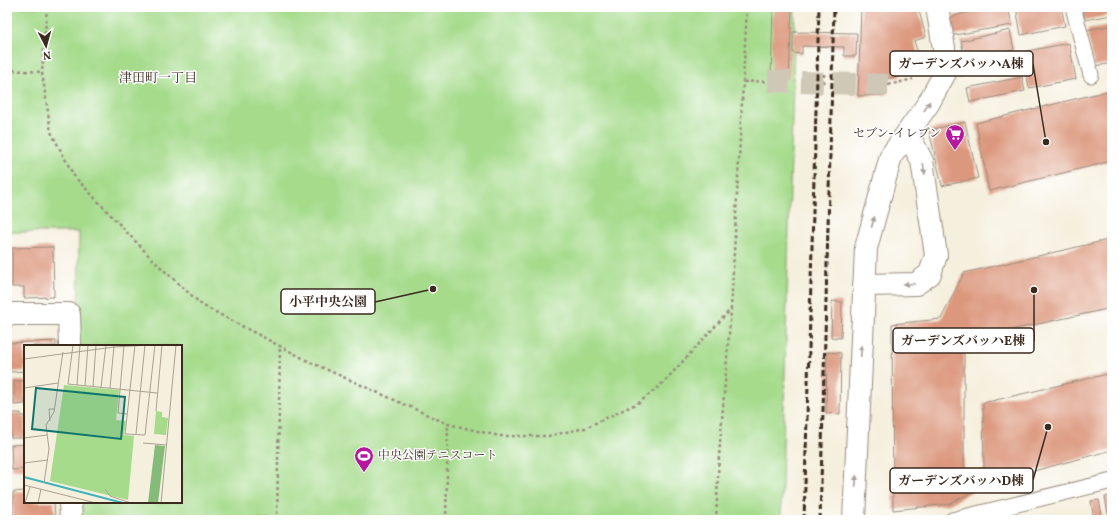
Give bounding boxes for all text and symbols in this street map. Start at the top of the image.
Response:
north arrow [26,26,66,66]
text: N [42,47,52,62]
callout: ガーデンズバッハA棟 [890,51,1033,76]
text: ガーデンズバッハA棟 [898,56,1024,74]
district label: 津田町一丁目 [119,70,197,88]
one-way arrow [923,101,931,111]
supermarket icon: セブン-イレブン [944,123,966,151]
place label: セブン-イレブン [853,126,941,142]
one-way arrow [921,163,927,175]
one-way arrow [870,216,876,228]
one-way arrow [903,280,915,287]
callout: 小平中央公園 [281,289,375,314]
text: 小平中央公園 [289,294,367,312]
callout: ガーデンズバッハE棟 [893,328,1034,353]
text: ガーデンズバッハE棟 [901,333,1025,351]
inset map [24,345,182,503]
one-way arrow [858,345,865,357]
sports icon: 中央公園テニスコート [353,445,375,473]
place label: 中央公園テニスコート [378,448,498,464]
callout: ガーデンズバッハD棟 [890,468,1033,493]
text: ガーデンズバッハD棟 [898,473,1024,491]
one-way arrow [853,474,859,487]

